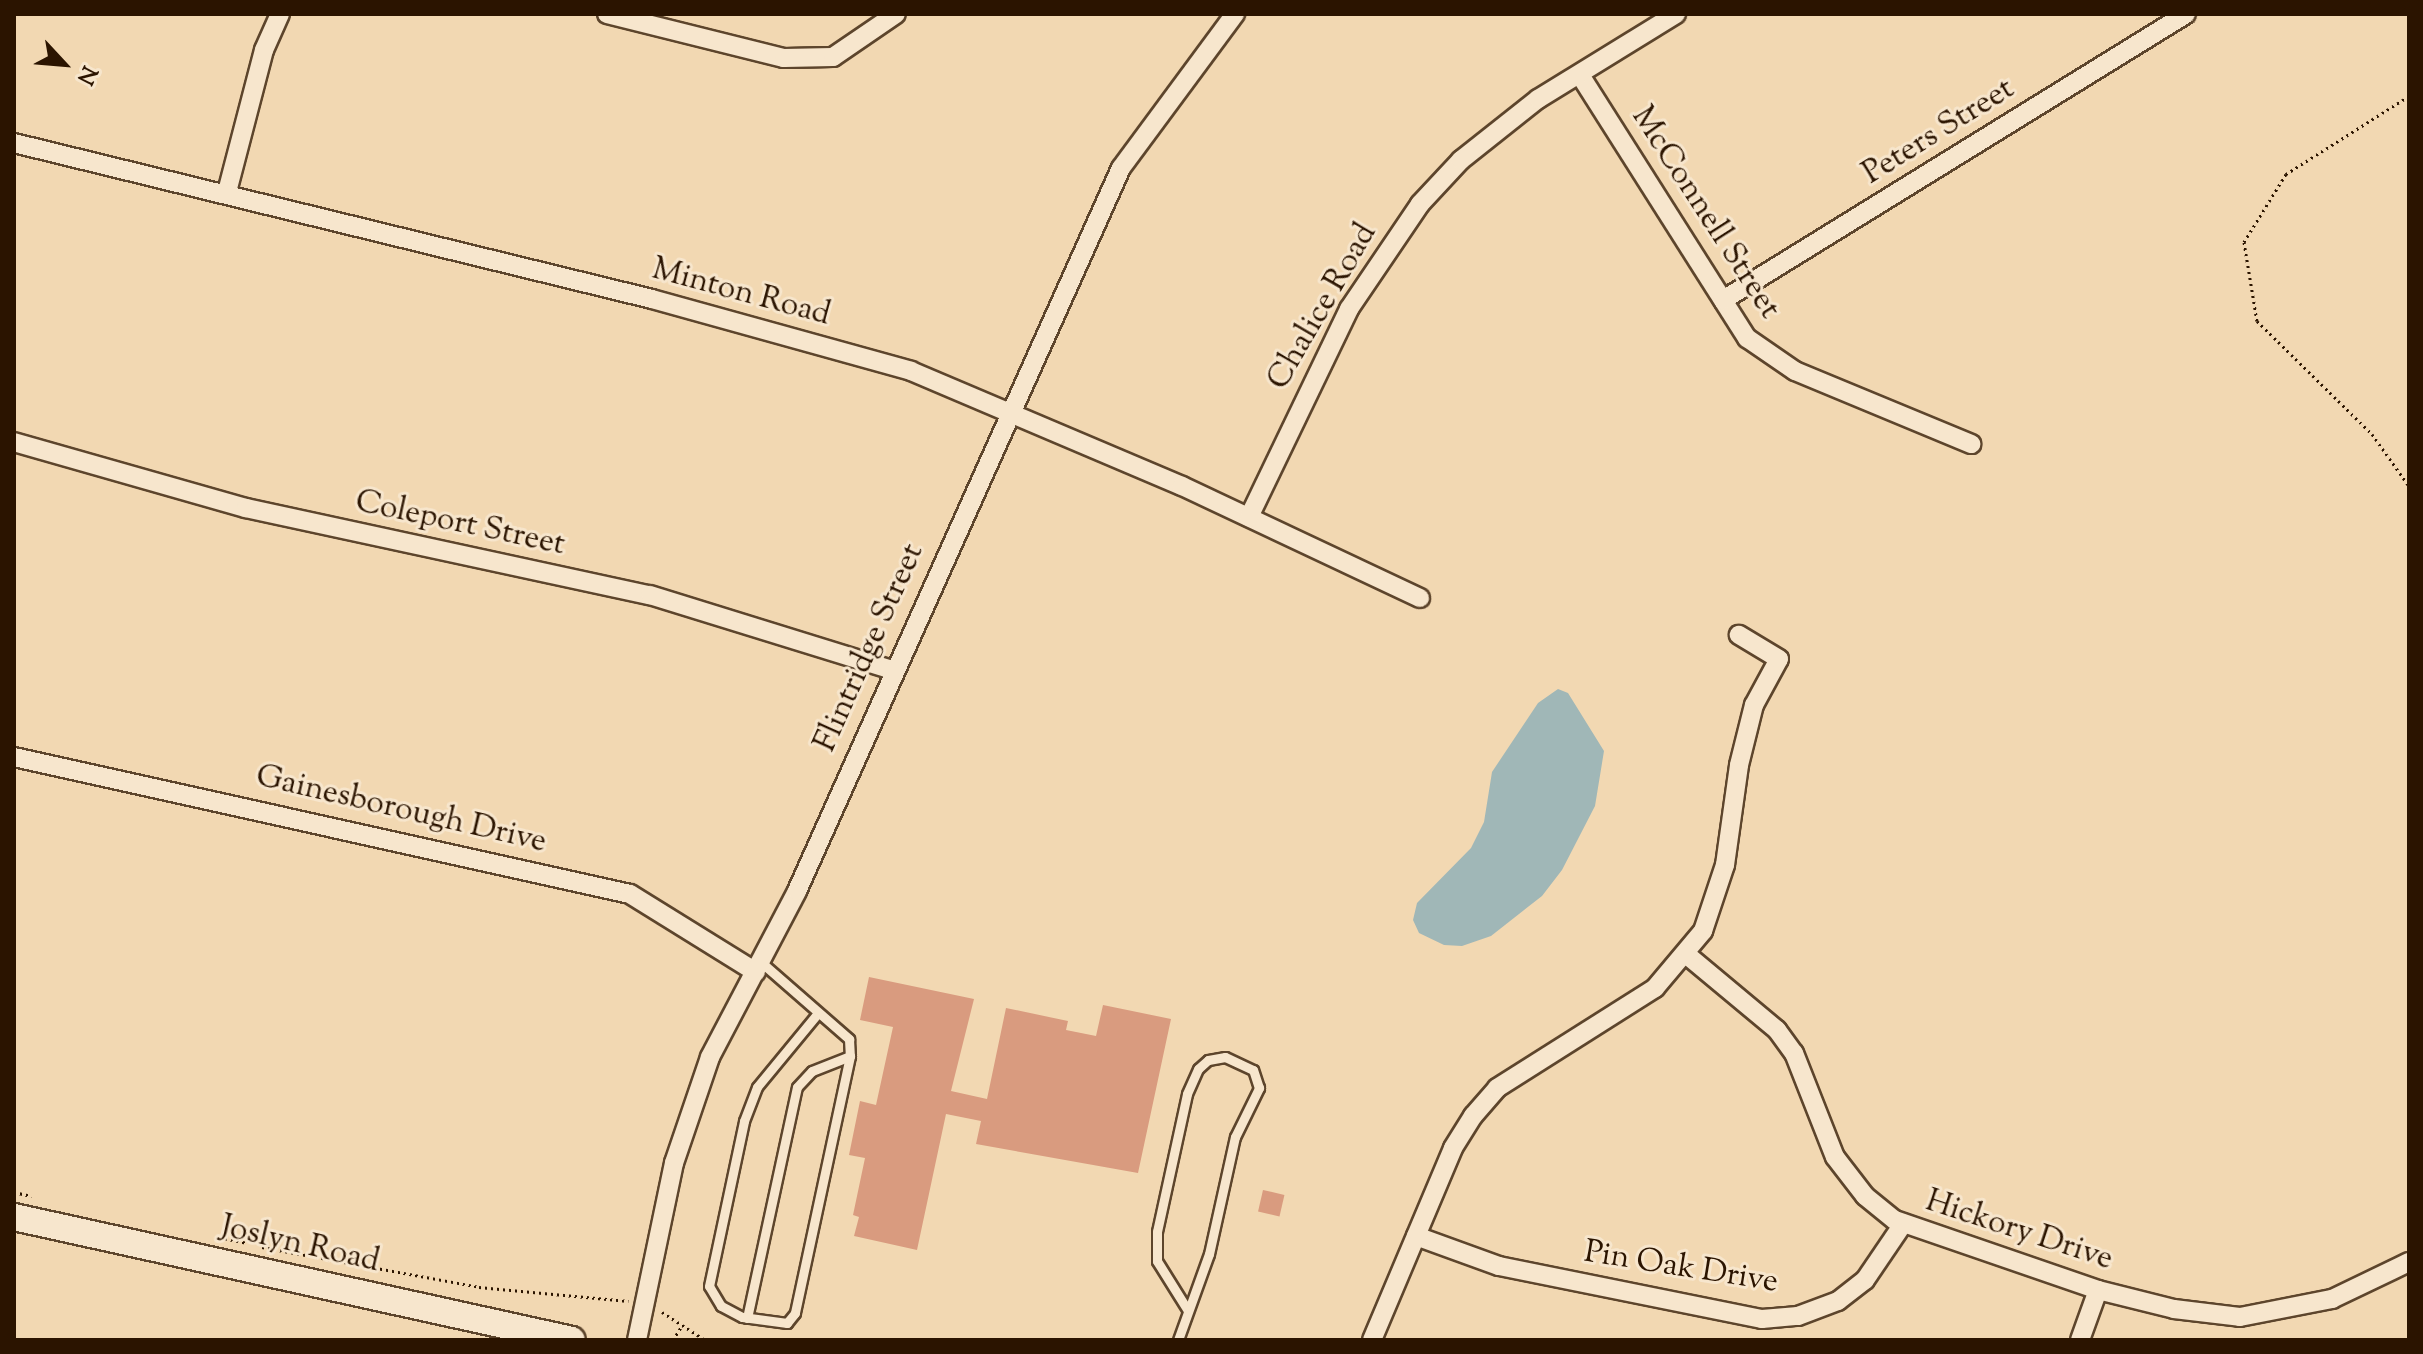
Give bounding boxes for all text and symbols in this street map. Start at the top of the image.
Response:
north arrow [24,24,104,104]
text: N [67,60,104,89]
street label: Peters Street [1856,70,2022,194]
street label: McConnell Street [1622,100,1788,326]
street label: Chalice Road [1260,217,1386,397]
street label: Minton Road [648,251,834,335]
street label: Coleport Street [352,483,568,565]
street label: Flintridge Street [807,538,933,758]
street label: Gainesborough Drive [252,758,550,862]
street label: Hickory Drive [1921,1183,2117,1279]
street label: Joslyn Road [217,1208,383,1282]
street label: Pin Oak Drive [1581,1234,1781,1302]

